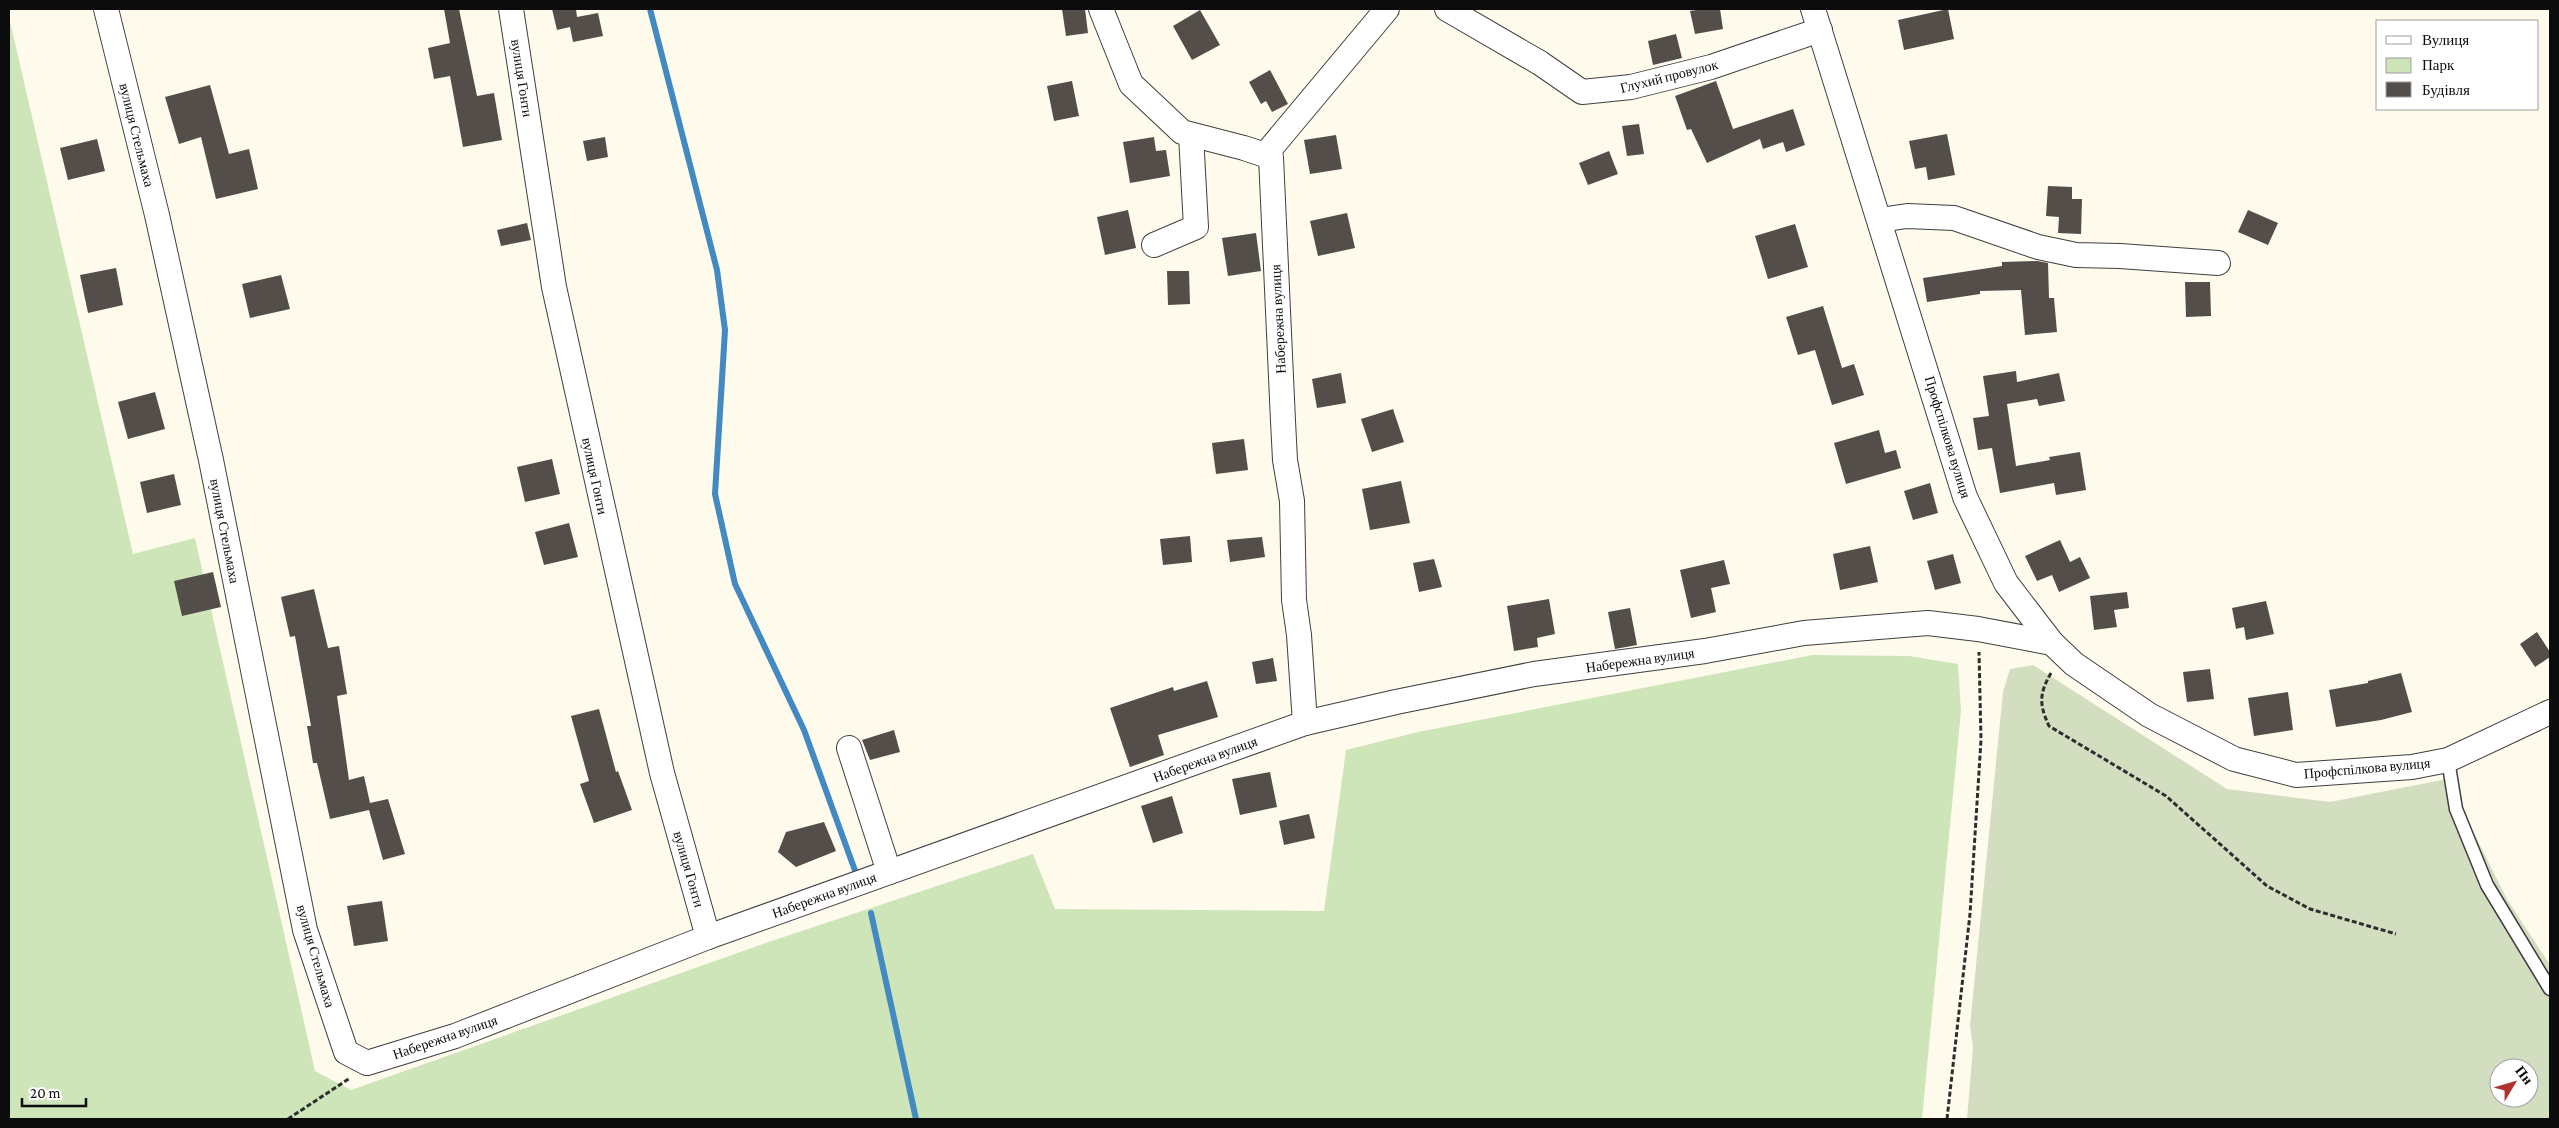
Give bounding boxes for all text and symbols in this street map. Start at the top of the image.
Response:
legend [2376,20,2539,110]
text: Вулиця [2422,32,2469,48]
street label: вулиця Гонти [508,38,536,119]
street label: Глухий провулок [1618,56,1720,96]
text: Парк [2422,57,2455,73]
street label: вулиця Стельмаха [116,81,158,189]
text: Будівля [2422,82,2470,98]
street label: Набережна вулиця [1267,263,1289,374]
street label: Профспілкова вулиця [1922,374,1974,501]
street label: вулиця Гонти [579,436,611,517]
street label: вулиця Стельмаха [207,477,243,586]
street label: Набережна вулиця [1585,644,1696,676]
street label: Набережна вулиця [1151,733,1260,785]
street label: Профспілкова вулиця [2303,754,2432,782]
street label: вулиця Гонти [670,829,708,909]
street label: Набережна вулиця [770,869,879,921]
street label: вулиця Стельмаха [294,903,339,1010]
street label: Набережна вулиця [391,1011,500,1062]
north arrow [2489,1058,2539,1108]
text: Пн [2512,1063,2536,1087]
scale bar [22,1076,86,1108]
text: 20 m [30,1085,61,1101]

